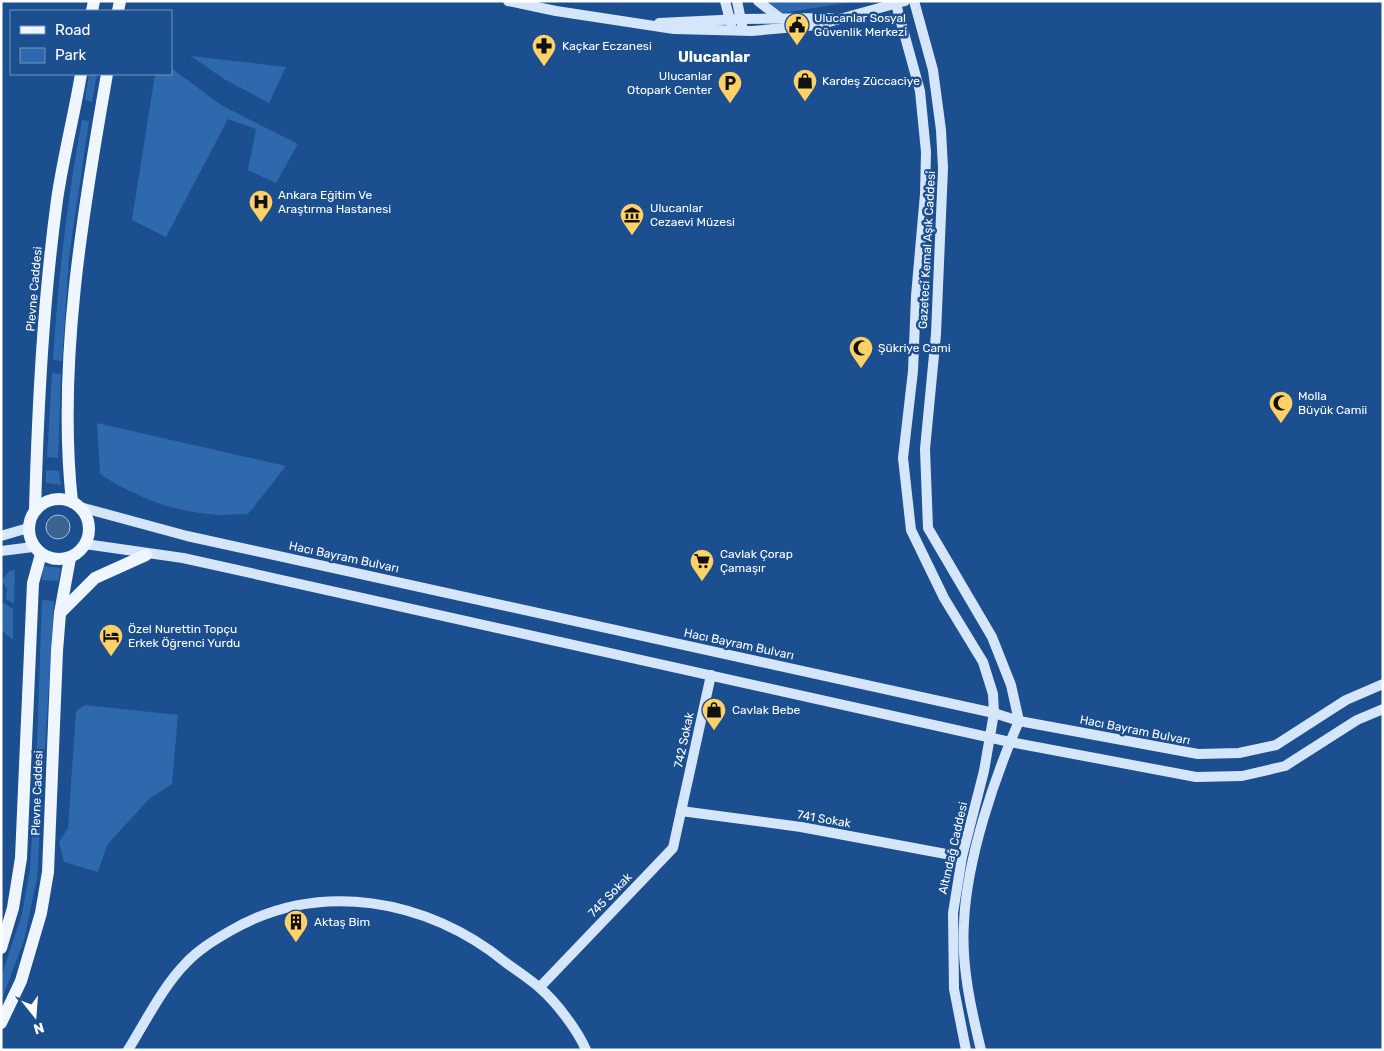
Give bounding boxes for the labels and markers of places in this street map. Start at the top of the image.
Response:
place label: Ulucanlar Sosyal Güvenlik Merkezi [814,11,907,39]
public building icon: Ulucanlar Sosyal Güvenlik Merkezi [784,12,810,46]
pharmacy icon: Kaçkar Eczanesi [531,33,557,67]
place label: Kaçkar Eczanesi [562,39,652,53]
shop icon: Kardeş Züccaciye [792,68,818,102]
place label: Ulucanlar Otopark Center [627,69,712,97]
parking icon: Ulucanlar Otopark Center [717,70,743,104]
place label: Kardeş Züccaciye [822,74,920,88]
place label: Ankara Eğitim Ve Araştırma Hastanesi [278,188,391,216]
hospital icon: Ankara Eğitim Ve Araştırma Hastanesi [248,189,274,223]
place label: Ulucanlar Cezaevi Müzesi [650,201,735,229]
museum icon: Ulucanlar Cezaevi Müzesi [619,202,645,236]
mosque icon: Şükriye Cami [848,335,874,369]
place label: Şükriye Cami [878,341,951,355]
place label: Molla Büyük Camii [1298,389,1367,417]
mosque icon: Molla Büyük Camii [1268,390,1294,424]
place label: Cavlak Çorap Çamaşır [720,547,793,575]
supermarket icon: Cavlak Çorap Çamaşır [689,548,715,582]
place label: Özel Nurettin Topçu Erkek Öğrenci Yurdu [128,622,240,650]
hotel icon: Özel Nurettin Topçu Erkek Öğrenci Yurdu [98,623,124,657]
shop icon: Cavlak Bebe [701,697,727,731]
place label: Cavlak Bebe [732,703,801,717]
building icon: Aktaş Bim [283,909,309,943]
place label: Aktaş Bim [314,915,370,929]

